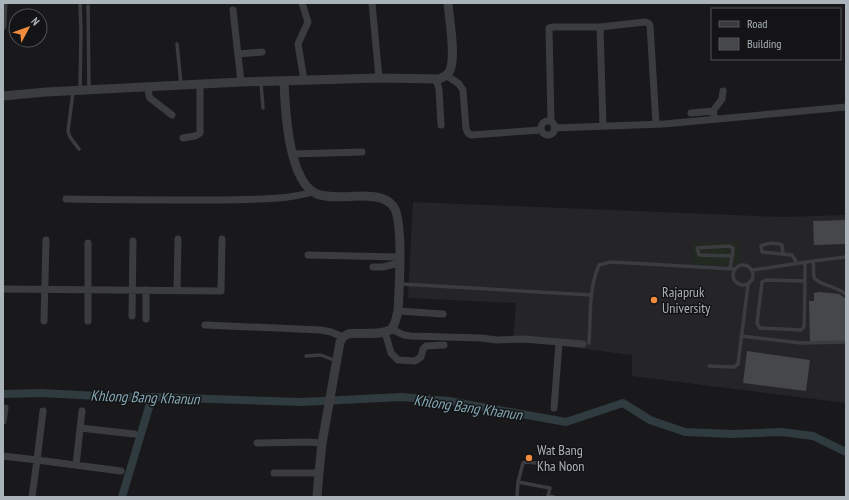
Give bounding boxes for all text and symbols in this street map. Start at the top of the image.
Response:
north arrow [8,8,48,48]
legend [711,8,841,60]
text: N [28,15,43,28]
text: Road [747,16,767,31]
text: Building [747,36,782,51]
place label: Rajapruk University [662,283,711,317]
marker: Rajapruk University [649,295,659,305]
water label: Khlong Bang Khanun [90,386,201,408]
water label: Khlong Bang Khanun [413,390,525,424]
place label: Wat Bang Kha Noon [537,441,584,475]
marker: Wat Bang Kha Noon [524,453,534,463]

